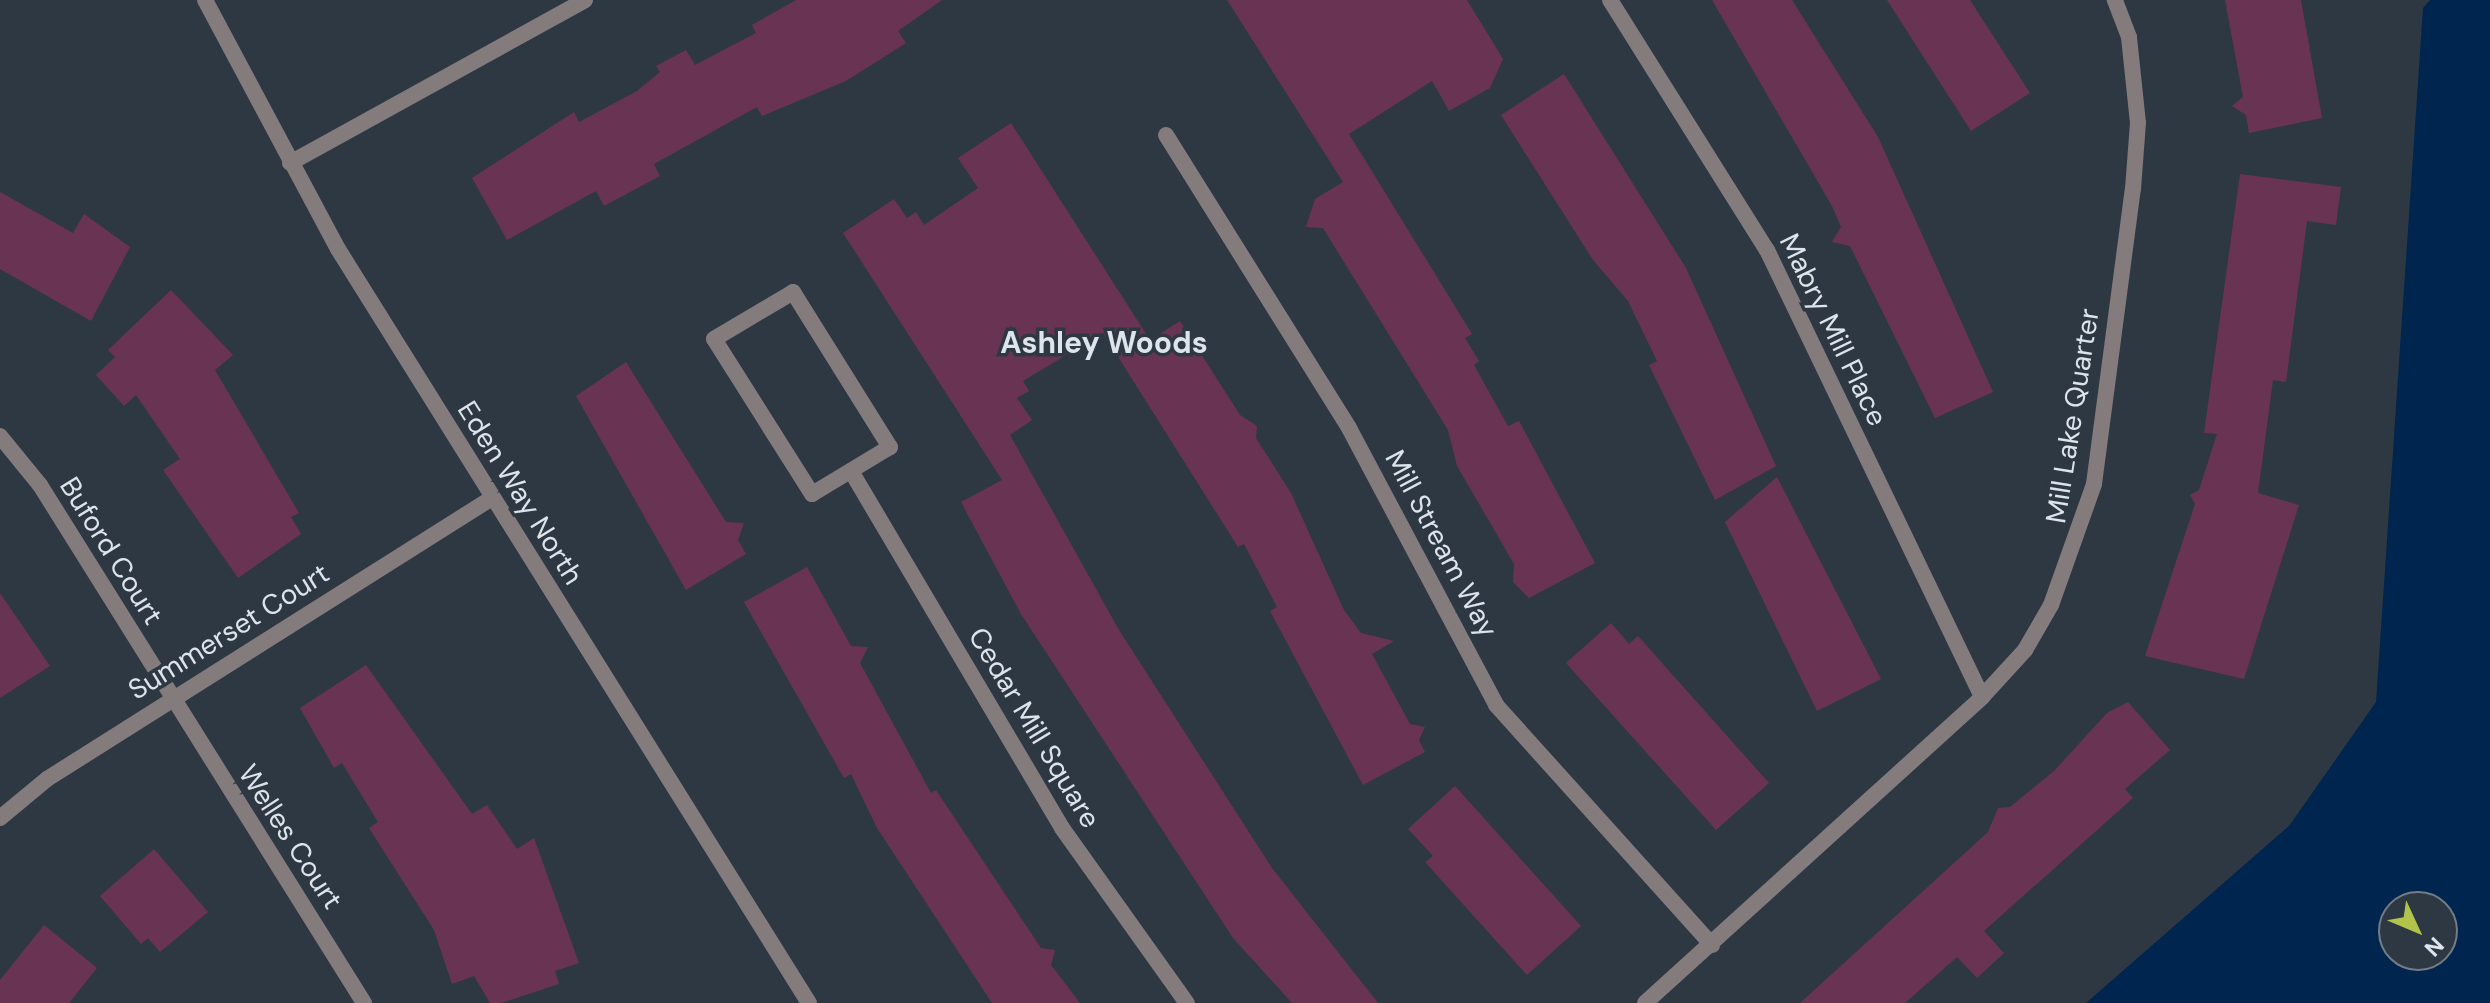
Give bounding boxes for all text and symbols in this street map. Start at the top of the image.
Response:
street label: Mabry Mill Place [1772,228,1894,432]
street label: Mill Lake Quarter [2039,306,2107,526]
district label: Ashley Woods [1000,325,1208,361]
street label: Eden Way North [450,395,590,591]
street label: Mill Stream Way [1378,445,1504,643]
street label: Buford Court [52,471,170,631]
street label: Summerset Court [122,557,336,707]
street label: Cedar Mill Square [961,622,1107,834]
street label: Welles Court [231,758,349,916]
north arrow [2378,891,2458,971]
text: N [2418,931,2450,962]

